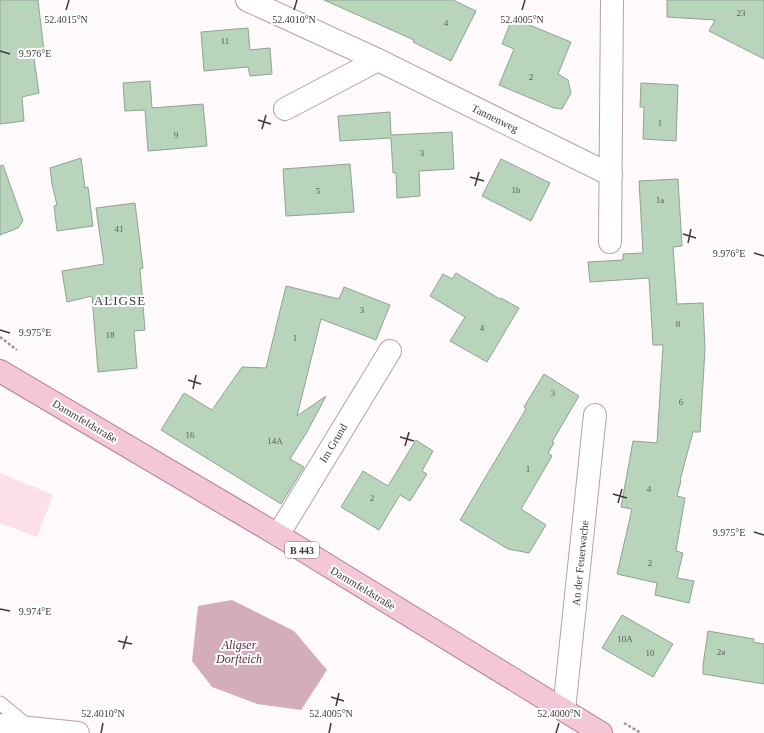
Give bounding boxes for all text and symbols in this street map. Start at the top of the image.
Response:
house number: 23 [737,8,746,18]
text: 52.4015°N [44,14,88,25]
text: 52.4010°N [272,14,316,25]
text: 52.4005°N [500,14,544,25]
house number: 4 [444,18,449,28]
house number: 11 [221,36,229,46]
text: 9.976°E [19,48,51,59]
house number: 2 [529,72,533,82]
street label: Tannenweg [470,102,521,135]
house number: 1 [658,118,662,128]
house number: 9 [174,130,179,140]
house number: 3 [420,148,425,158]
house number: 1b [512,185,521,195]
house number: 5 [316,186,321,196]
house number: 1a [656,195,664,205]
house number: 41 [115,224,124,234]
text: 9.976°E [713,248,745,259]
district label: ALIGSE [94,293,146,308]
house number: 3 [360,305,365,315]
house number: 8 [676,319,681,329]
house number: 4 [480,323,485,333]
text: 9.975°E [19,327,51,338]
house number: 18 [106,330,115,340]
house number: 1 [293,333,297,343]
house number: 3 [551,388,556,398]
street label: Dammfeldstraße [50,397,120,445]
house number: 6 [679,397,684,407]
street label: Im Grund [317,421,349,465]
house number: 16 [186,430,195,440]
house number: 14A [267,436,283,446]
house number: 1 [526,464,530,474]
house number: 4 [647,484,652,494]
house number: 2 [370,493,374,503]
street label: An der Feuerwache [570,519,590,606]
text: 9.975°E [713,527,745,538]
road number: B 443 [285,542,319,558]
house number: 2 [648,558,652,568]
street label: Dammfeldstraße [328,564,398,612]
text: 9.974°E [19,606,51,617]
house number: 10A [617,634,633,644]
water label: Aligser Dorfteich [215,638,262,666]
house number: 2a [717,647,725,657]
house number: 10 [646,648,655,658]
text: 52.4010°N [81,708,125,719]
text: 52.4005°N [309,708,353,719]
text: 52.4000°N [537,708,581,719]

